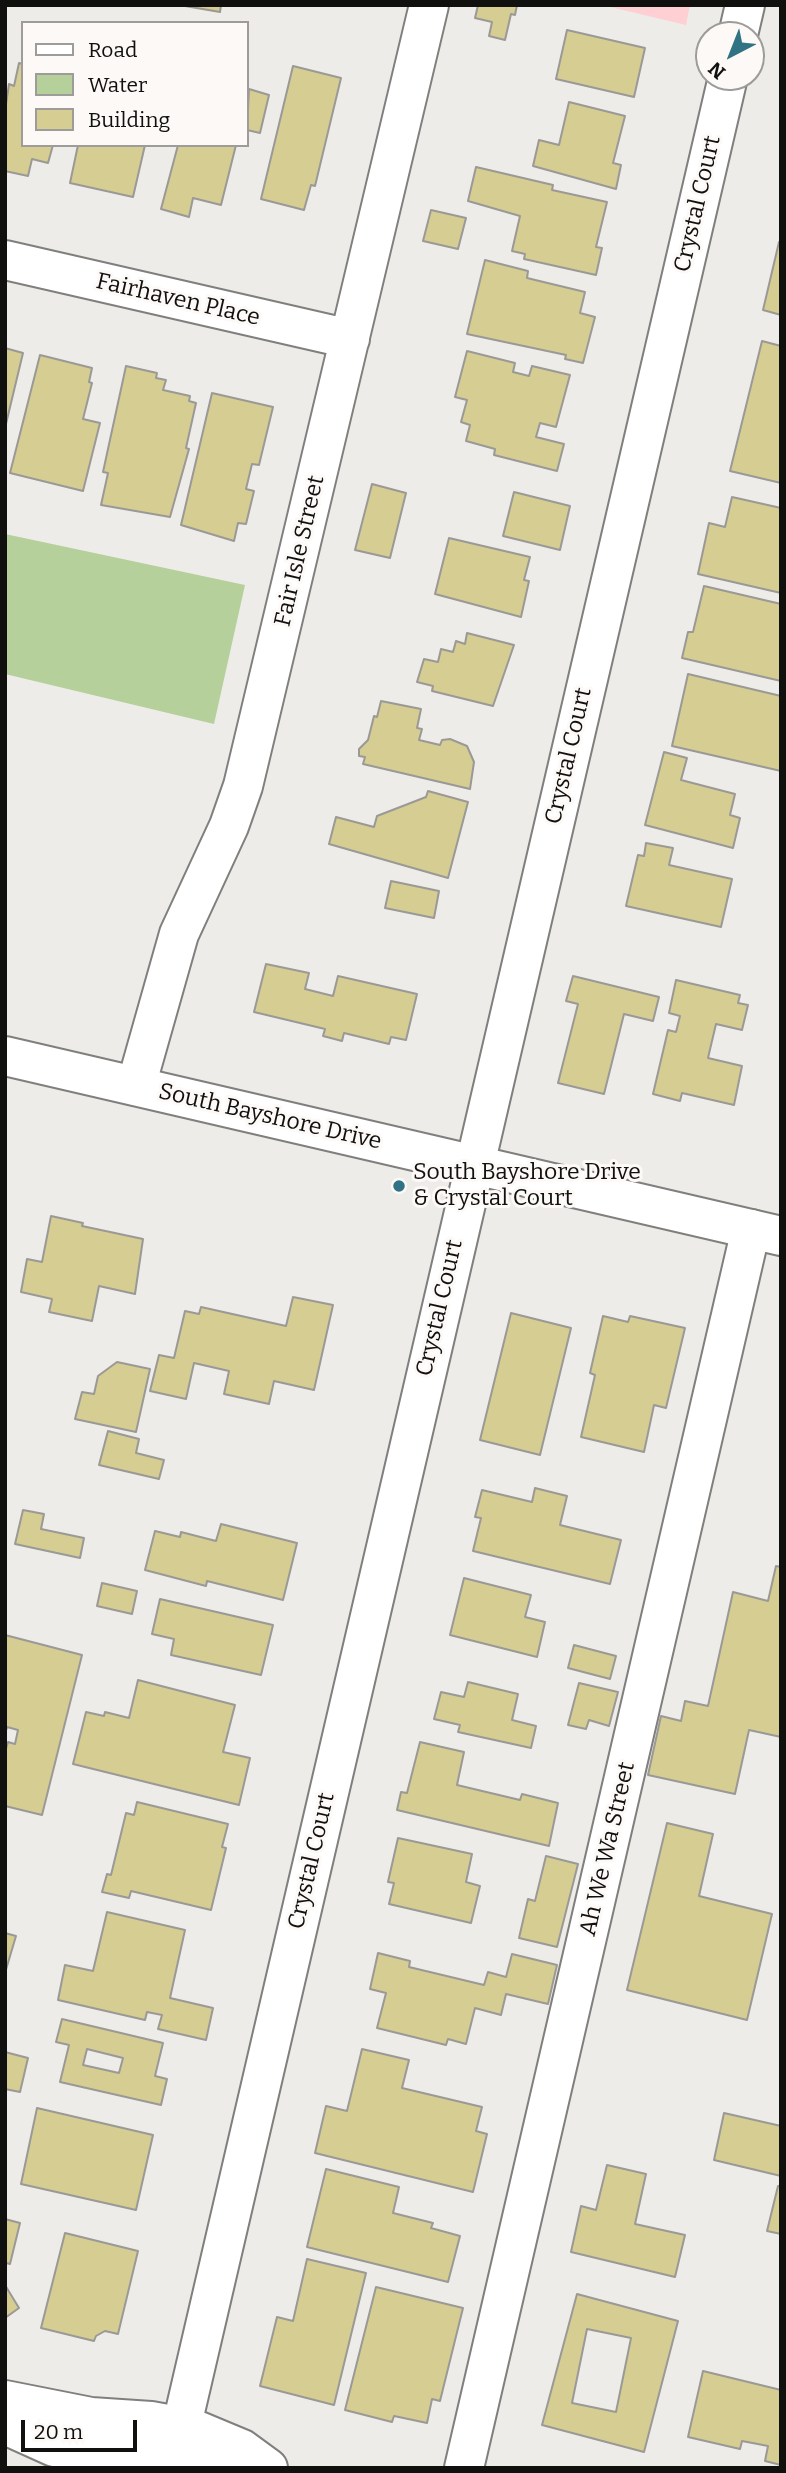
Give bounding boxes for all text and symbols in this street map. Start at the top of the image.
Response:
legend [21,21,248,147]
north arrow [695,21,765,91]
text: Road [88,37,137,63]
text: N [704,57,730,84]
text: Water [88,72,147,98]
text: Building [88,107,170,133]
street label: Crystal Court [669,133,727,275]
street label: Fairhaven Place [93,268,263,332]
street label: Fair Isle Street [269,473,331,629]
street label: Crystal Court [540,685,598,827]
street label: South Bayshore Drive [156,1078,384,1156]
place label: South Bayshore Drive & Crystal Court [413,1159,641,1213]
marker: South Bayshore Drive & Crystal Court [391,1178,407,1194]
street label: Crystal Court [411,1237,469,1379]
street label: Ah We Wa Street [575,1759,641,1939]
street label: Crystal Court [283,1790,341,1932]
scale bar [24,2406,140,2450]
text: 20 m [34,2419,83,2445]

